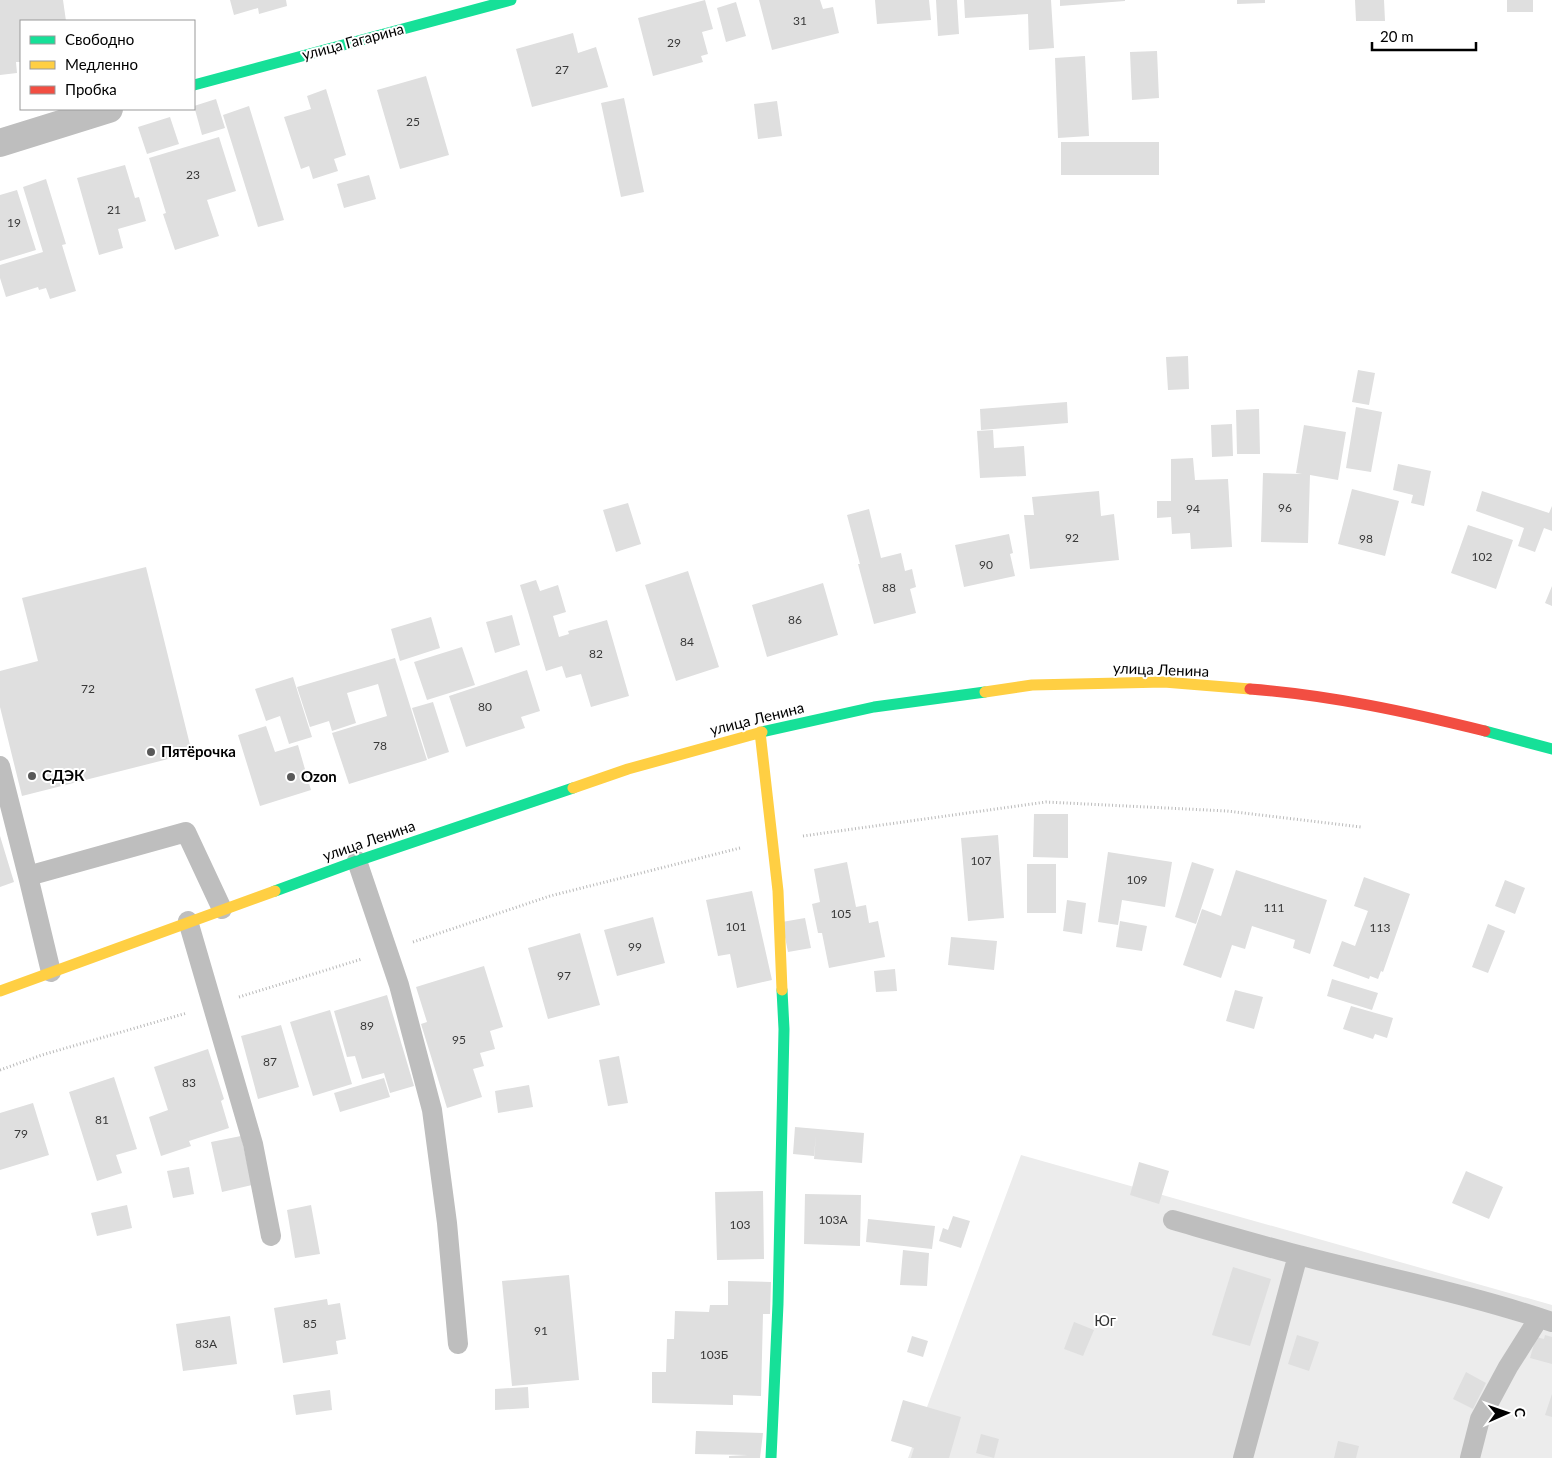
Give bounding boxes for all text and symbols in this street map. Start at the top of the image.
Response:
house number: 31 [793,13,807,28]
street label: улица Гагарина [300,19,406,63]
legend [20,20,195,110]
scale bar [1372,20,1476,52]
text: 20 m [1380,27,1414,45]
text: Свободно [65,30,134,48]
house number: 29 [667,35,681,50]
text: Медленно [65,55,138,73]
house number: 27 [555,62,569,77]
text: Пробка [65,80,117,98]
house number: 25 [406,114,420,129]
house number: 23 [186,167,200,182]
house number: 21 [107,202,121,217]
house number: 19 [7,215,21,230]
house number: 96 [1278,500,1292,515]
house number: 94 [1186,501,1200,516]
house number: 92 [1065,530,1079,545]
house number: 98 [1359,531,1373,546]
house number: 102 [1472,549,1492,564]
house number: 90 [979,557,993,572]
house number: 88 [882,580,896,595]
house number: 86 [788,612,802,627]
house number: 84 [680,634,694,649]
house number: 82 [589,646,603,661]
street label: улица Ленина [1113,658,1209,680]
house number: 72 [81,681,95,696]
street label: улица Ленина [708,698,806,738]
house number: 80 [478,699,492,714]
house number: 78 [373,738,387,753]
place label: Пятёрочка [161,742,236,760]
marker: Пятёрочка [145,746,157,758]
place label: СДЭК [42,766,85,784]
place label: Ozon [301,767,337,785]
marker: СДЭК [26,770,38,782]
marker: Ozon [285,771,297,783]
street label: улица Ленина [320,816,417,864]
house number: 107 [971,853,991,868]
house number: 109 [1127,872,1147,887]
house number: 111 [1264,900,1284,915]
house number: 105 [831,906,851,921]
house number: 101 [726,919,746,934]
house number: 113 [1370,920,1390,935]
house number: 99 [628,939,642,954]
house number: 97 [557,968,571,983]
house number: 89 [360,1018,374,1033]
house number: 95 [452,1032,466,1047]
house number: 87 [263,1054,277,1069]
house number: 83 [182,1075,196,1090]
house number: 81 [95,1112,109,1127]
house number: 79 [14,1126,28,1141]
house number: 103А [819,1212,848,1227]
house number: 103 [730,1217,750,1232]
park label: Юг [1094,1311,1116,1329]
house number: 85 [303,1316,317,1331]
house number: 91 [534,1323,548,1338]
house number: 83А [195,1336,218,1351]
house number: 103Б [700,1347,728,1362]
north arrow [1482,1388,1532,1438]
text: С [1512,1408,1529,1418]

